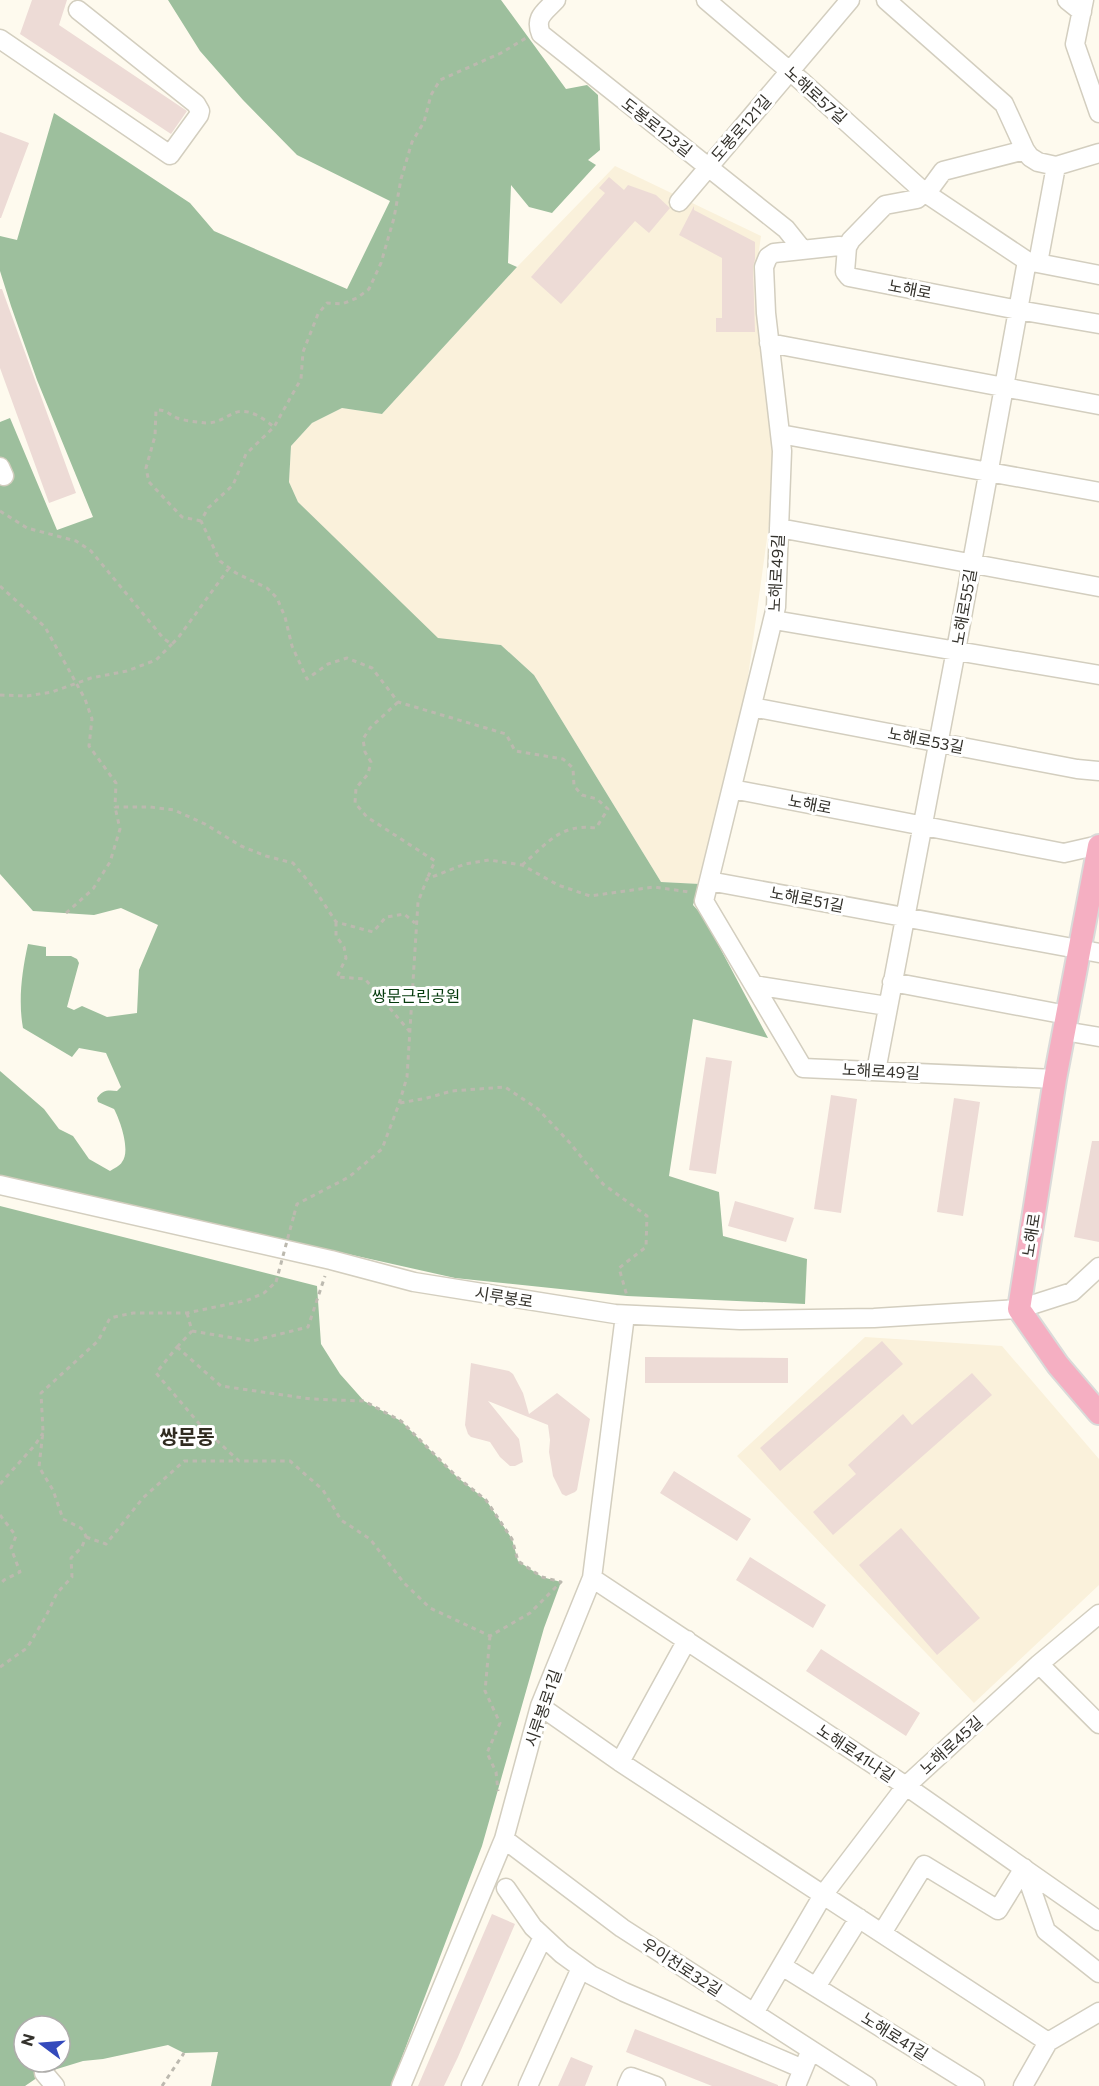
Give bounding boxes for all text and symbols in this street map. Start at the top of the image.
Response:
street label: 노해로57길 [782,62,851,127]
street label: 도봉로121길 [707,91,775,165]
street label: 도봉로123길 [618,93,696,160]
street label: 노해로 [887,275,934,302]
street label: 노해로49길 [764,533,787,613]
street label: 노해로55길 [947,567,980,647]
street label: 노해로53길 [886,723,966,756]
street label: 노해로 [787,790,834,817]
street label: 노해로51길 [769,882,846,915]
park label: 쌍문근린공원 [372,986,460,1005]
street label: 노해로49길 [841,1059,921,1082]
street label: 노해로 [1018,1211,1043,1258]
street label: 시루봉로 [474,1283,535,1311]
district label: 쌍문동 [159,1424,215,1448]
street label: 시루봉로1길 [520,1667,565,1749]
street label: 노해로45길 [915,1712,986,1778]
street label: 노해로41나길 [814,1720,899,1786]
street label: 우이천로32길 [639,1934,726,1999]
street label: 노해로41길 [858,2008,932,2063]
north arrow [12,2014,72,2074]
text: N [16,2031,38,2048]

